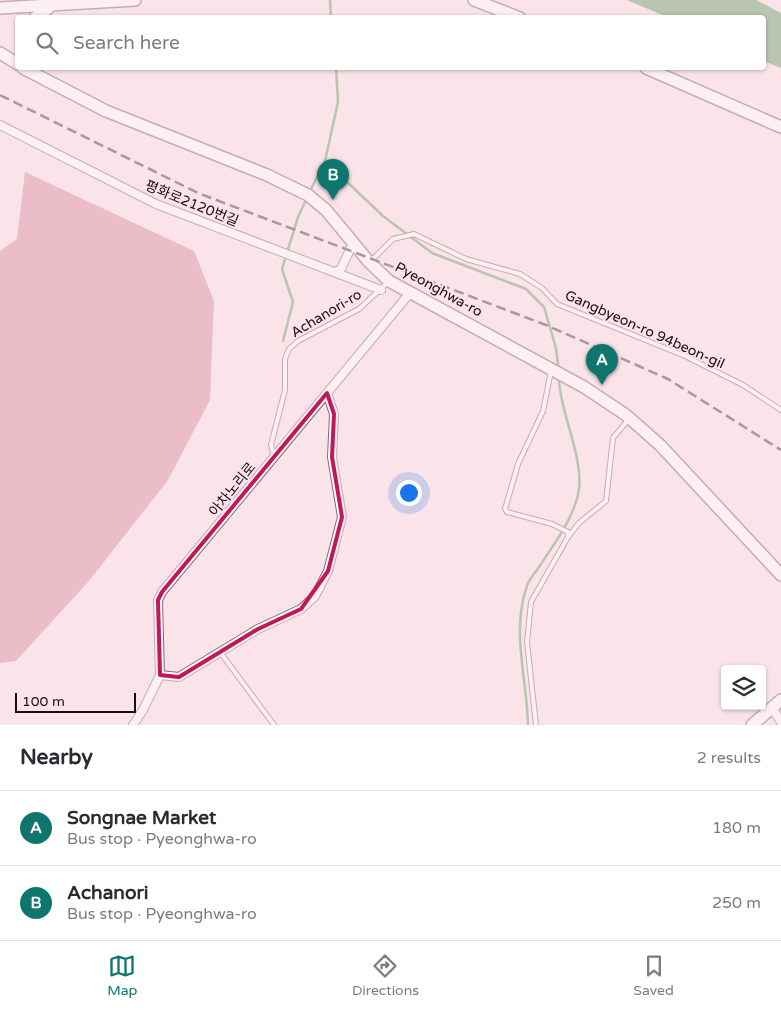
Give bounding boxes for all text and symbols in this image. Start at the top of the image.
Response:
search box [15,15,766,70]
icon: search [33,29,61,57]
text: Search here [73,32,180,54]
pin: B [317,159,349,200]
street label: 평화로2120번길 [142,177,241,230]
street label: Pyeonghwa-ro [392,258,485,320]
street label: Achanori-ro [288,286,365,341]
street label: Gangbyeon-ro 94beon-gil [562,287,727,372]
pin: A [586,344,618,385]
street label: 아차노리로 [206,459,259,520]
your location [396,480,422,506]
map controls [721,665,766,710]
button: layers [721,665,766,710]
scale bar [15,690,136,713]
text: 100 m [22,693,65,710]
text: Nearby [20,745,93,770]
text: 2 results [697,748,761,768]
text: Songnae Market [67,807,216,829]
text: A [30,818,42,838]
text: 180 m [712,818,761,838]
text: Bus stop · Pyeonghwa-ro [67,829,257,849]
text: Achanori [67,882,148,904]
text: B [30,893,42,913]
text: 250 m [712,893,761,913]
text: Bus stop · Pyeonghwa-ro [67,904,257,924]
tab: Map [107,952,137,999]
tab: Directions [352,952,419,999]
tab: Saved [633,952,674,999]

